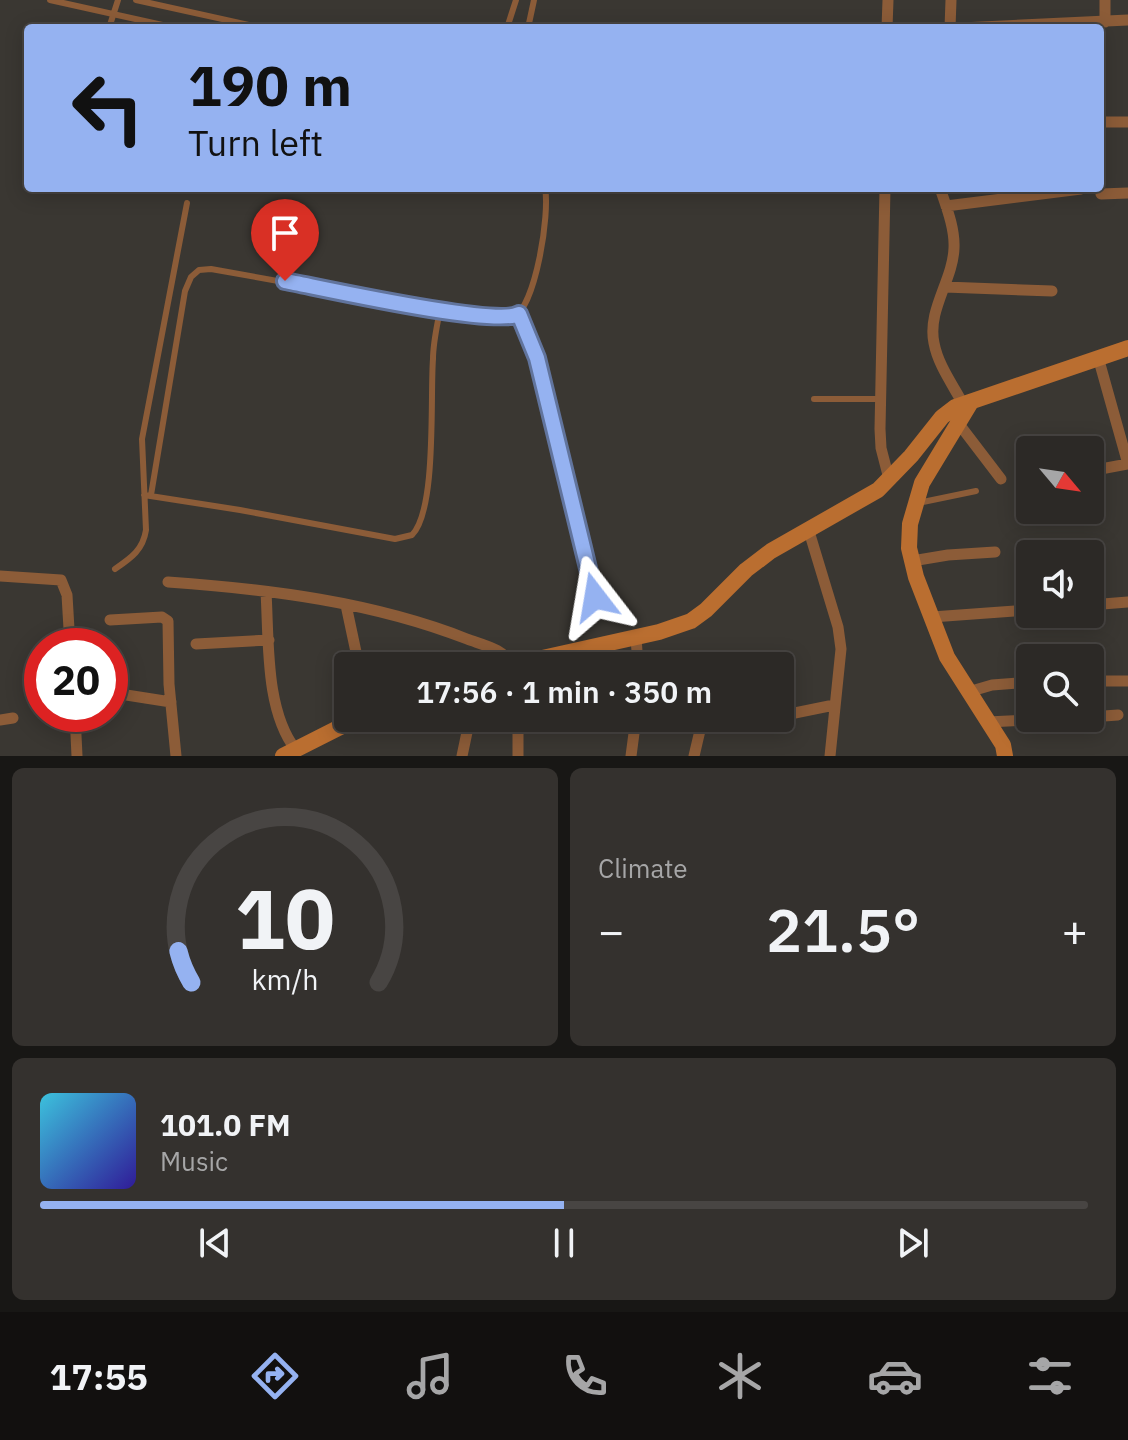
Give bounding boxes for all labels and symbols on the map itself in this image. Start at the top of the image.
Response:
pin [251,199,319,281]
north arrow [1016,436,1104,524]
position arrow [553,555,637,639]
speed limit sign: 20 [24,628,128,732]

